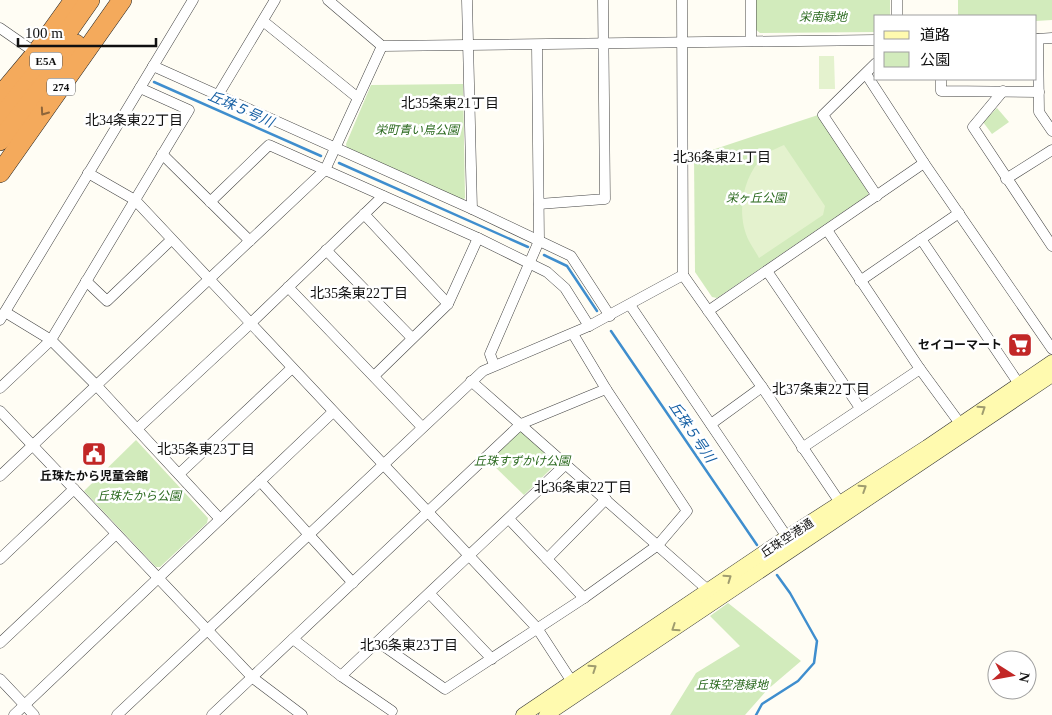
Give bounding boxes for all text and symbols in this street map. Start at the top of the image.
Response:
park label: 栄南緑地 [799,10,849,24]
scale bar [18,15,155,47]
legend [874,15,1037,80]
text: 100 m [25,25,63,41]
text: 道路 [920,27,950,43]
road number: E5A [30,52,62,70]
text: 公園 [920,52,950,68]
road number: 274 [47,78,75,95]
water label: 丘珠５号川 [206,88,278,131]
district label: 北35条東21丁目 [401,95,499,111]
one-way arrow [41,106,50,115]
district label: 北34条東22丁目 [85,112,183,128]
park label: 栄町青い鳥公園 [375,123,461,137]
district label: 北36条東21丁目 [673,149,771,165]
park label: 栄ヶ丘公園 [726,191,788,205]
district label: 北35条東22丁目 [310,285,408,301]
supermarket icon: セイコーマート [1007,332,1033,358]
place label: セイコーマート [918,338,1002,352]
district label: 北37条東22丁目 [772,381,870,397]
water label: 丘珠５号川 [666,399,719,467]
one-way arrow [976,406,985,415]
public building icon: 丘珠たから児童会館 [81,441,107,467]
district label: 北35条東23丁目 [157,441,255,457]
park label: 丘珠すずかけ公園 [474,454,572,468]
place label: 丘珠たから児童会館 [40,469,148,483]
district label: 北36条東22丁目 [534,479,632,495]
one-way arrow [858,485,867,495]
park label: 丘珠たから公園 [97,489,183,503]
street label: 丘珠空港通 [758,516,816,560]
one-way arrow [722,575,731,584]
one-way arrow [671,622,681,631]
district label: 北36条東23丁目 [360,637,458,653]
north arrow [987,650,1037,700]
one-way arrow [587,665,596,675]
text: N [1016,671,1033,684]
park label: 丘珠空港緑地 [696,678,770,692]

